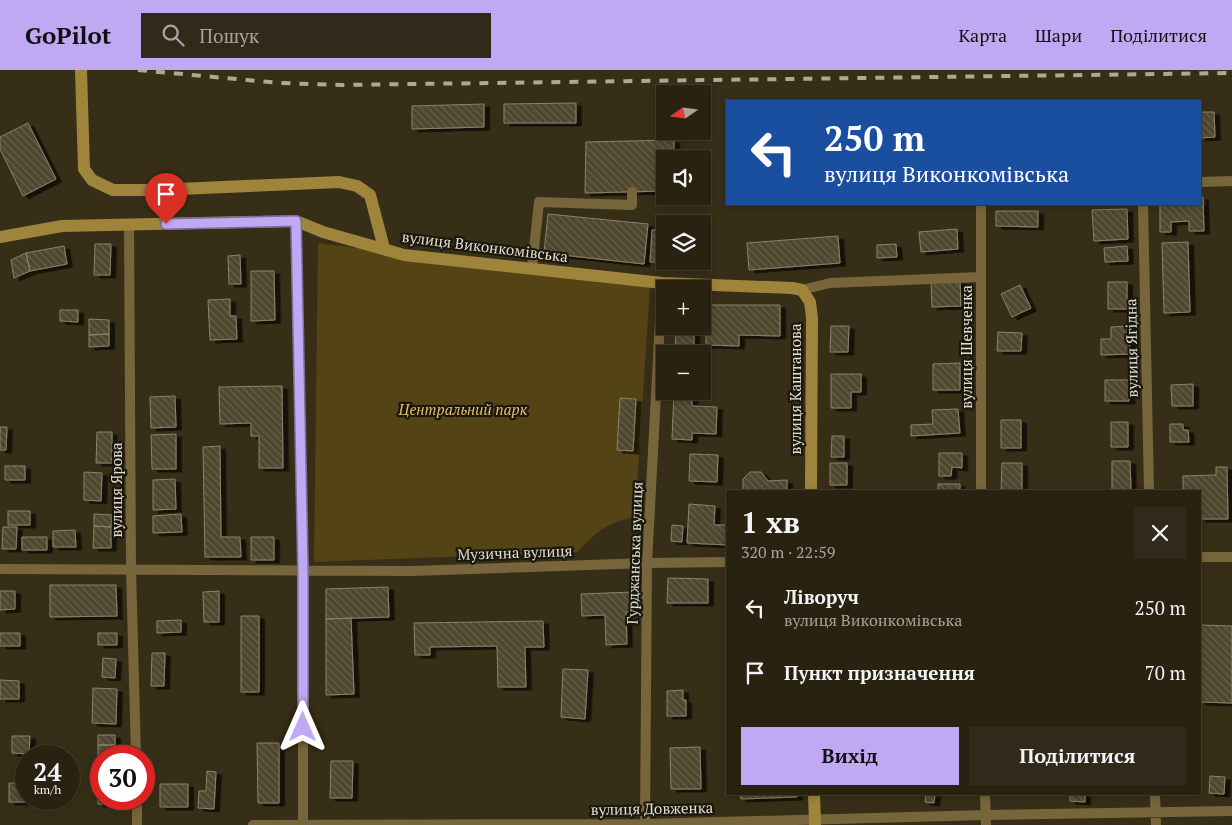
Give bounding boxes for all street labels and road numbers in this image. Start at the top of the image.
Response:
street label: вулиця Виконкомівська [401,226,570,266]
street label: вулиця Шевченка [956,285,976,409]
street label: вулиця Ягідна [1120,298,1142,398]
street label: вулиця Каштанова [785,323,805,455]
street label: вулиця Ярова [106,442,126,538]
street label: Гурджанська вулиця [622,481,646,625]
street label: Музична вулиця [457,540,573,564]
street label: вулиця Довженка [591,797,714,819]

